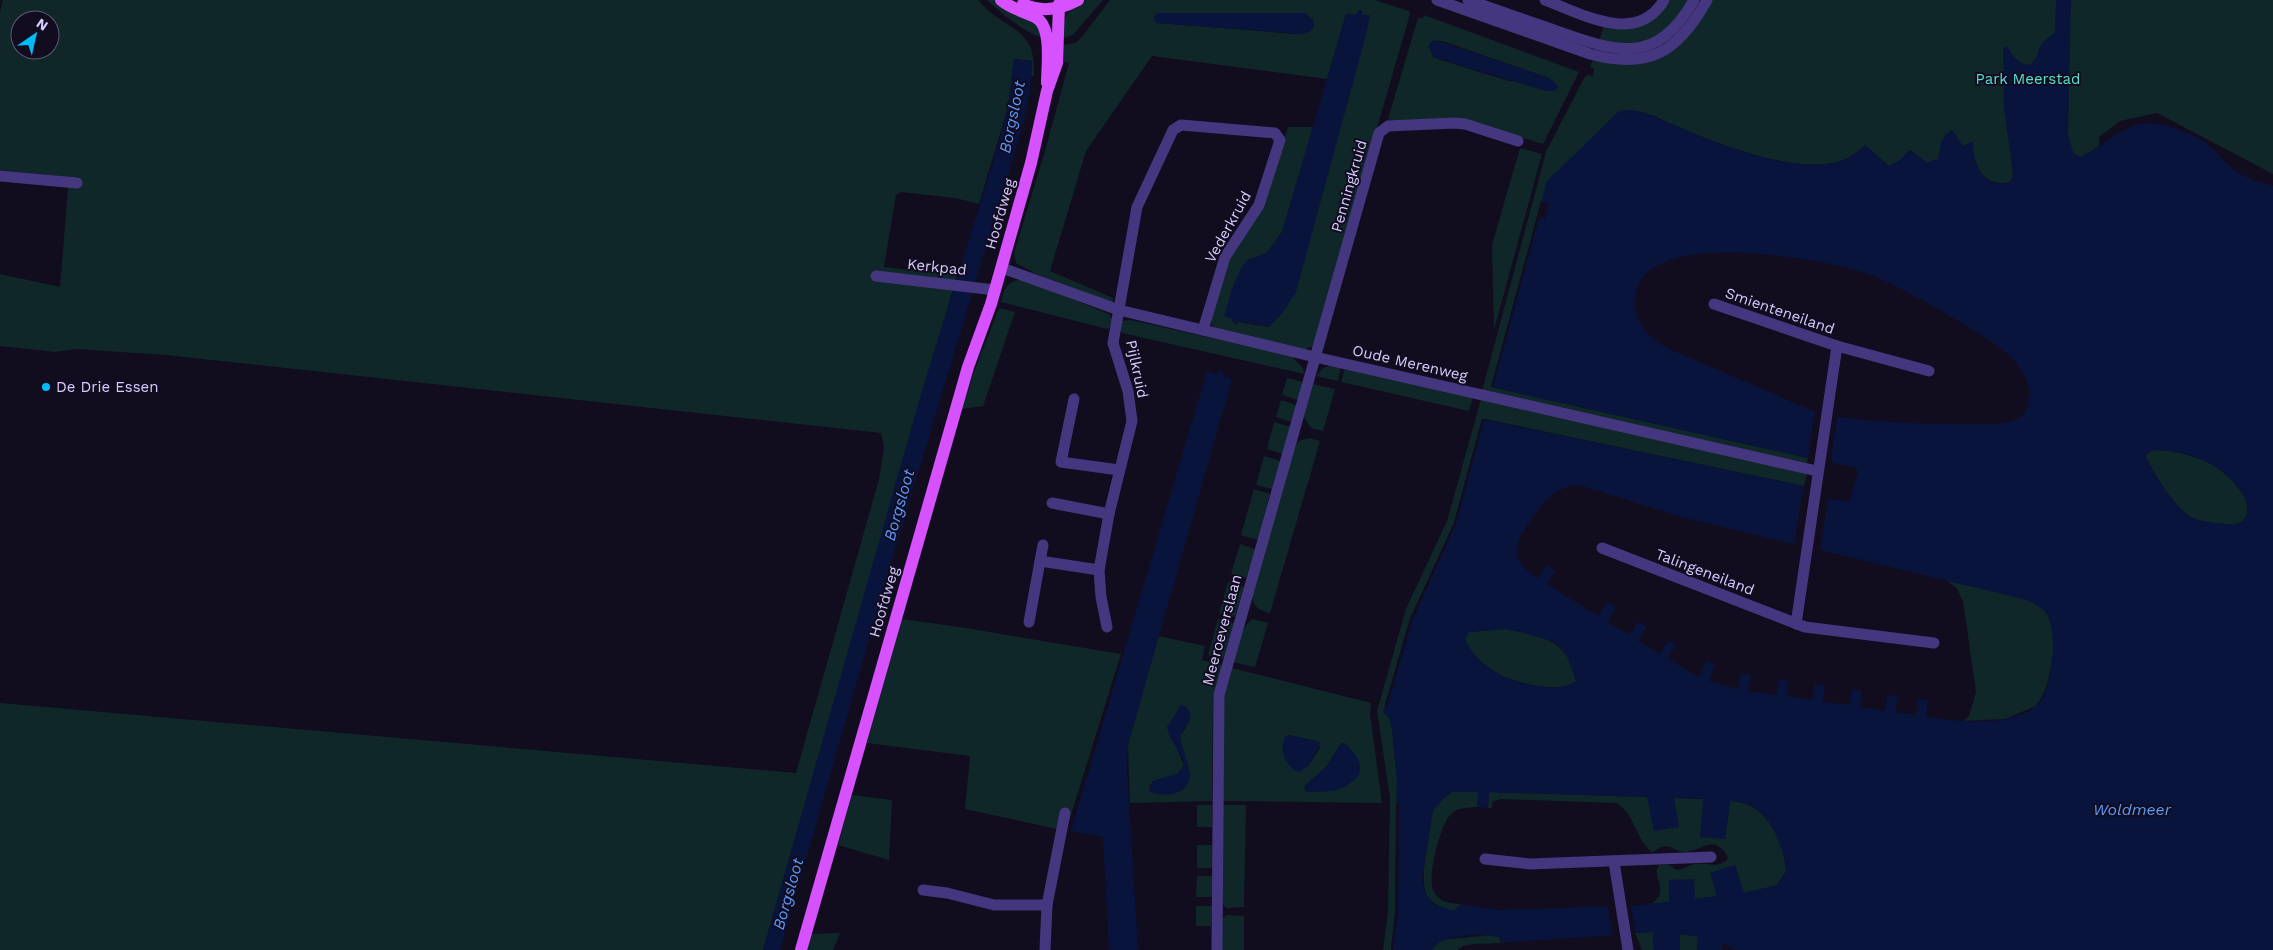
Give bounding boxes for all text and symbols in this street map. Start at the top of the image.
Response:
north arrow [10,10,60,60]
text: N [33,15,51,34]
park label: Park Meerstad [1976,70,2080,88]
water label: Borgsloot [995,79,1029,155]
street label: Penningkruid [1327,138,1371,234]
street label: Hoofdweg [981,177,1019,251]
street label: Vederkruid [1201,188,1255,266]
street label: Kerkpad [906,255,968,279]
street label: Smienteneiland [1723,284,1837,338]
street label: Pijlkruid [1122,338,1152,400]
street label: Oude Merenweg [1351,341,1469,385]
place label: De Drie Essen [56,378,159,396]
marker: De Drie Essen [40,381,52,393]
water label: Borgsloot [880,467,918,543]
street label: Talingeneiland [1653,545,1757,599]
street label: Hoofdweg [865,565,903,639]
street label: Meeroeverslaan [1199,572,1245,688]
water label: Woldmeer [2093,800,2172,819]
water label: Borgsloot [769,856,807,932]

